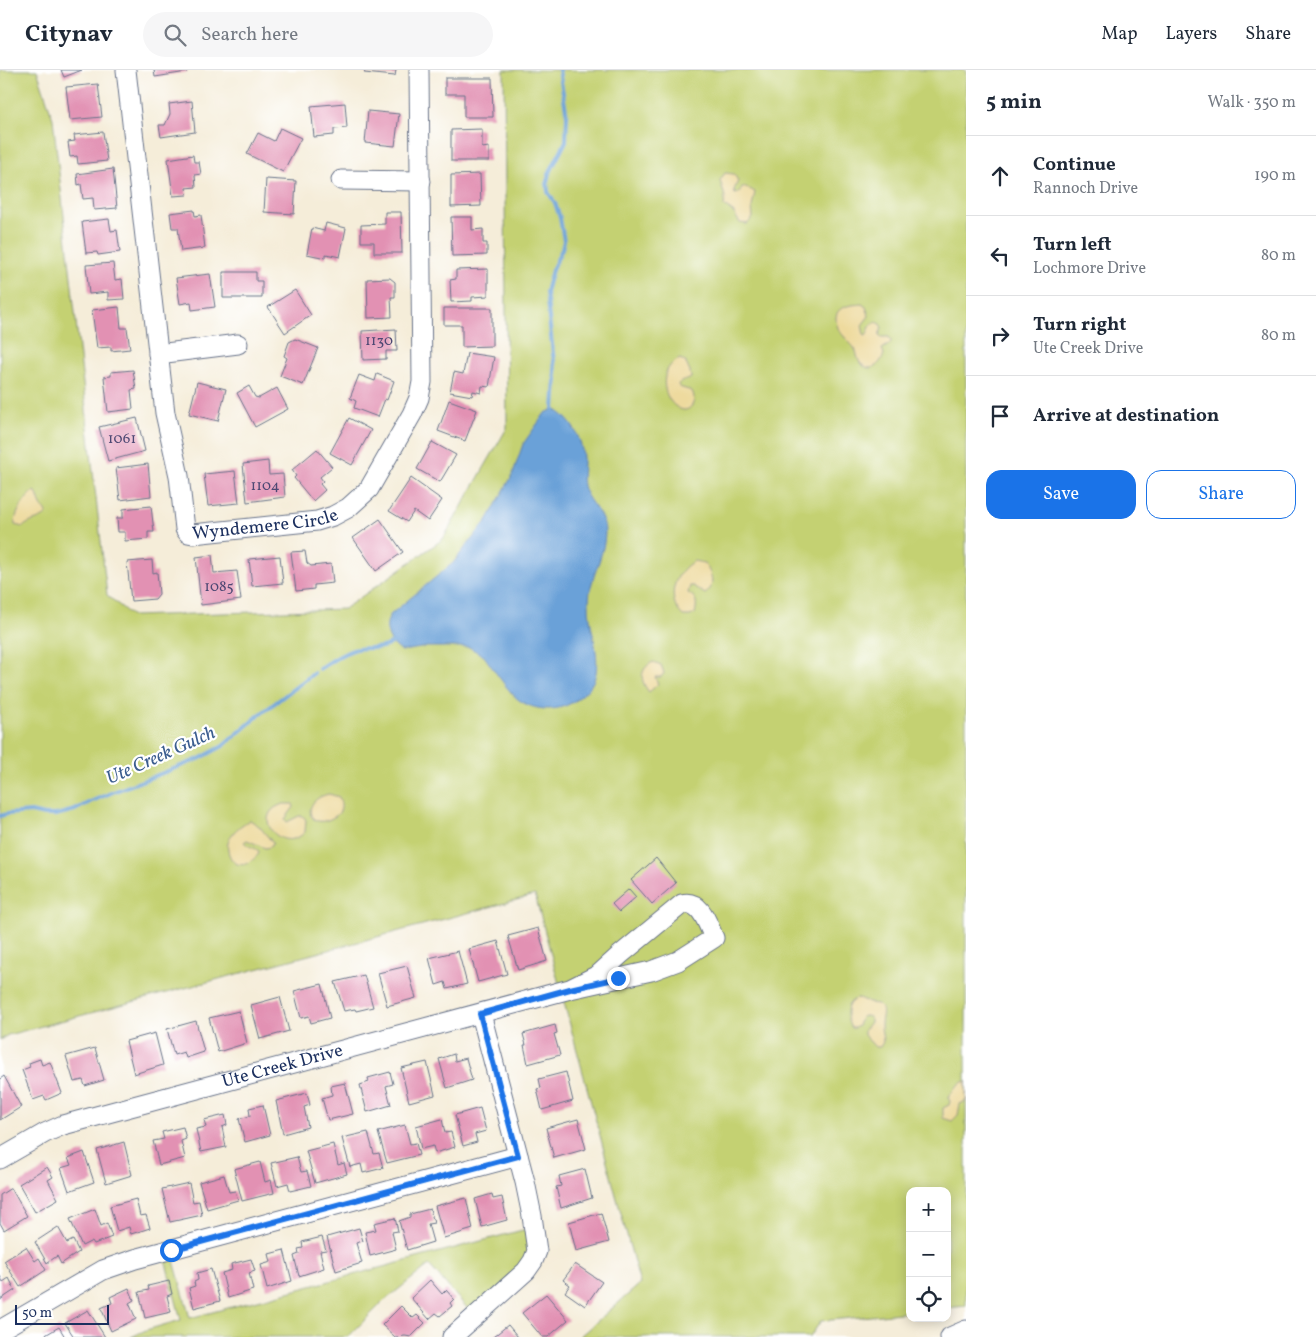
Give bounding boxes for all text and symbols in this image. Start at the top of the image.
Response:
search box [143,12,493,57]
text: Citynav [25,18,113,52]
icon: search [161,21,189,49]
text: Search here [201,22,298,48]
text: Map [1101,22,1137,47]
text: Layers [1165,22,1217,47]
text: Share [1245,22,1291,47]
text: 5 min [986,88,1042,117]
text: Walk · 350 m [1208,92,1296,114]
text: Continue [1033,152,1116,178]
icon: ahead [986,162,1014,190]
text: 190 m [1254,165,1296,187]
text: Rannoch Drive [1033,178,1138,200]
text: Turn left [1033,232,1112,258]
icon: left [986,242,1014,270]
text: 80 m [1261,245,1296,267]
text: Lochmore Drive [1033,258,1146,280]
text: Turn right [1033,312,1126,338]
icon: right [986,322,1014,350]
text: 80 m [1261,325,1296,347]
house number: 1130 [365,331,393,352]
text: Ute Creek Drive [1033,338,1143,360]
icon: arrive [986,402,1014,430]
text: Arrive at destination [1033,403,1219,429]
house number: 1061 [108,429,136,450]
button: Save [986,470,1136,519]
button: Share [1146,470,1296,519]
house number: 1104 [250,476,280,497]
street label: Wyndemere Circle [191,503,343,547]
house number: 1085 [204,577,234,598]
water label: Ute Creek Gulch [102,720,220,792]
route end [607,967,630,990]
street label: Ute Creek Drive [219,1038,346,1094]
map controls [906,1187,951,1322]
button: + [906,1187,951,1232]
button: − [906,1232,951,1277]
route start [160,1239,183,1262]
button: locate [906,1277,951,1322]
scale bar [15,1302,109,1325]
text: 50 m [22,1304,52,1323]

